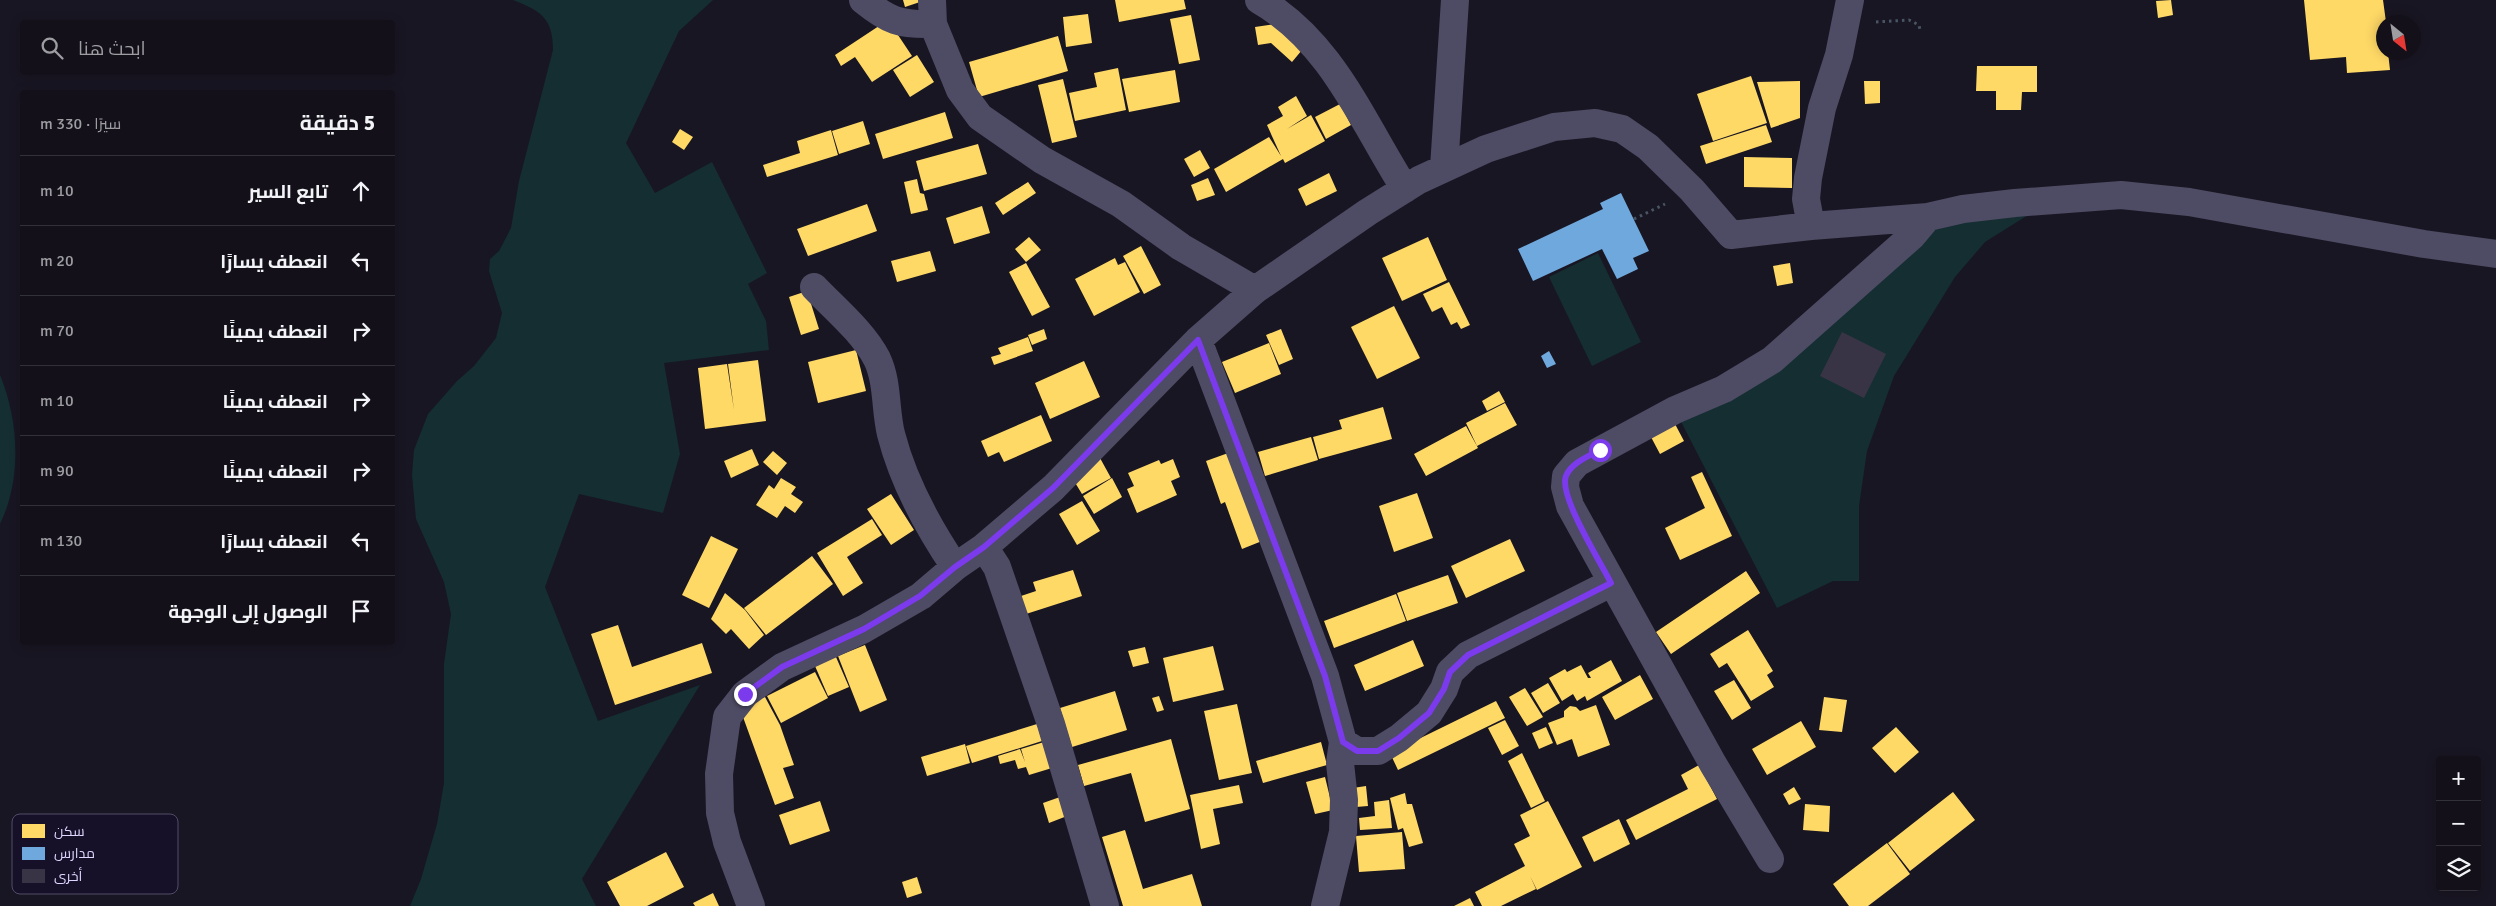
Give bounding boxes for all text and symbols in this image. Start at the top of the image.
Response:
north arrow [2376,15,2421,60]
search box [20,20,395,75]
icon: search [38,34,66,62]
text: ابحث هنا [78,37,146,61]
text: 5 دقيقة [300,110,375,136]
text: سيرًا · 330 m [40,114,121,134]
icon: ahead [347,177,375,205]
text: تابع السير [248,180,328,204]
text: 10 m [40,181,74,201]
icon: left [347,247,375,275]
text: انعطف يسارًا [220,250,328,274]
text: 20 m [40,251,74,271]
icon: right [347,317,375,345]
text: انعطف يمينًا [223,320,328,344]
text: 70 m [40,321,74,341]
icon: right [347,387,375,415]
text: انعطف يمينًا [223,390,328,414]
text: 10 m [40,391,74,411]
route start [1589,439,1612,462]
icon: right [347,457,375,485]
text: انعطف يمينًا [223,460,328,484]
text: 90 m [40,461,74,481]
icon: left [347,527,375,555]
text: انعطف يسارًا [220,530,328,554]
text: 130 m [40,531,82,551]
icon: arrive [347,597,375,625]
text: الوصول إلى الوجهة [168,600,328,624]
route end [734,683,757,706]
map controls [2436,756,2481,891]
button: + [2436,756,2481,801]
button: − [2436,801,2481,846]
legend [12,814,178,894]
text: سكن [54,823,85,840]
text: مدارس [54,845,95,862]
button: layers [2436,846,2481,891]
text: أخرى [54,867,83,885]

